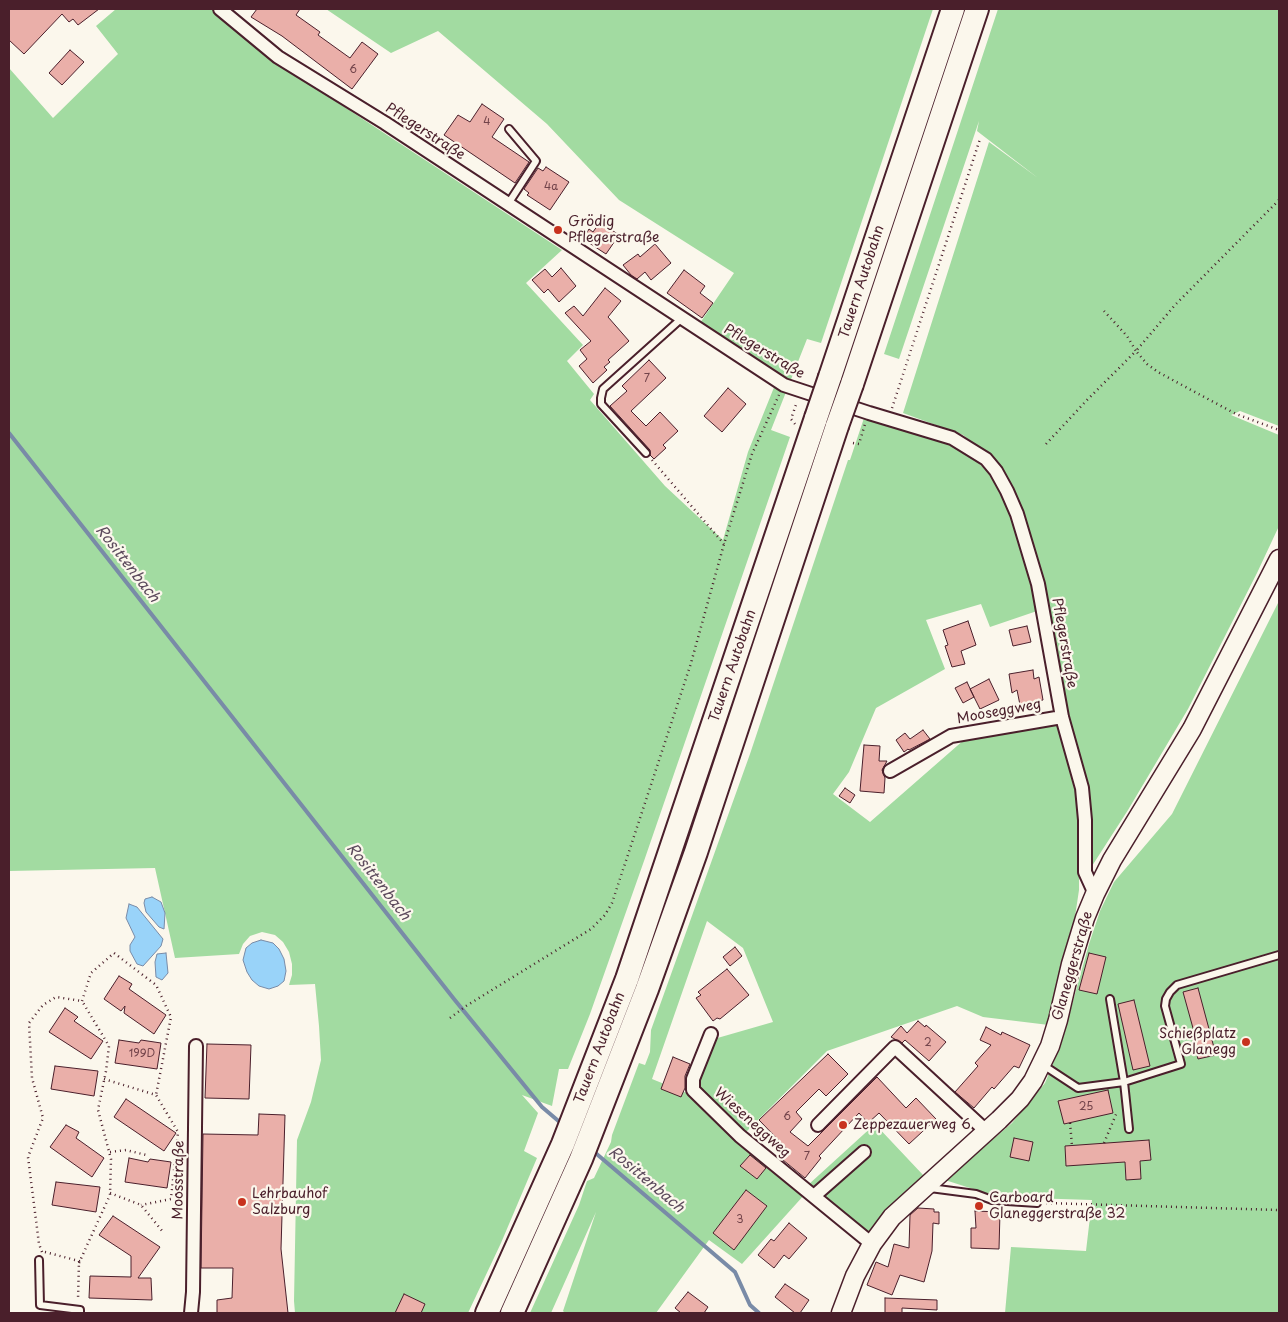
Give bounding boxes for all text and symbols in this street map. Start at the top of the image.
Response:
house number: 6 [349,63,357,77]
street label: Pflegerstraße [382,100,468,164]
house number: 4 [483,115,491,129]
house number: 4a [544,180,558,194]
place label: Grödig Pflegerstraße [568,214,659,246]
street label: Tauern Autobahn [836,223,888,341]
marker: Grödig Pflegerstraße [552,224,564,236]
street label: Pflegerstraße [720,321,808,383]
house number: 7 [644,372,650,386]
water label: Rosittenbach [91,522,163,606]
street label: Pflegerstraße [1048,597,1080,689]
street label: Tauern Autobahn [706,608,760,724]
street label: Mooseggweg [956,696,1042,728]
water label: Rosittenbach [342,840,414,924]
street label: Glaneggerstraße [1049,909,1097,1023]
street label: Tauern Autobahn [571,990,629,1106]
place label: Schießplatz Glanegg [1159,1026,1236,1058]
house number: 2 [924,1036,932,1050]
marker: Schießplatz Glanegg [1240,1036,1252,1048]
house number: 199D [129,1047,155,1061]
street label: Wieseneggweg [710,1084,794,1162]
house number: 25 [1079,1100,1093,1114]
house number: 6 [783,1110,791,1124]
place label: Zeppezauerweg 6 [853,1117,971,1133]
marker: Zeppezauerweg 6 [837,1119,849,1131]
street label: Moosstraße [170,1140,188,1220]
water label: Rosittenbach [605,1143,687,1217]
house number: 7 [804,1150,810,1164]
place label: Lehrbauhof Salzburg [252,1186,328,1218]
place label: Carboard Glaneggerstraße 32 [989,1190,1125,1222]
marker: Lehrbauhof Salzburg [236,1196,248,1208]
marker: Carboard Glaneggerstraße 32 [973,1200,985,1212]
house number: 3 [736,1213,744,1227]

